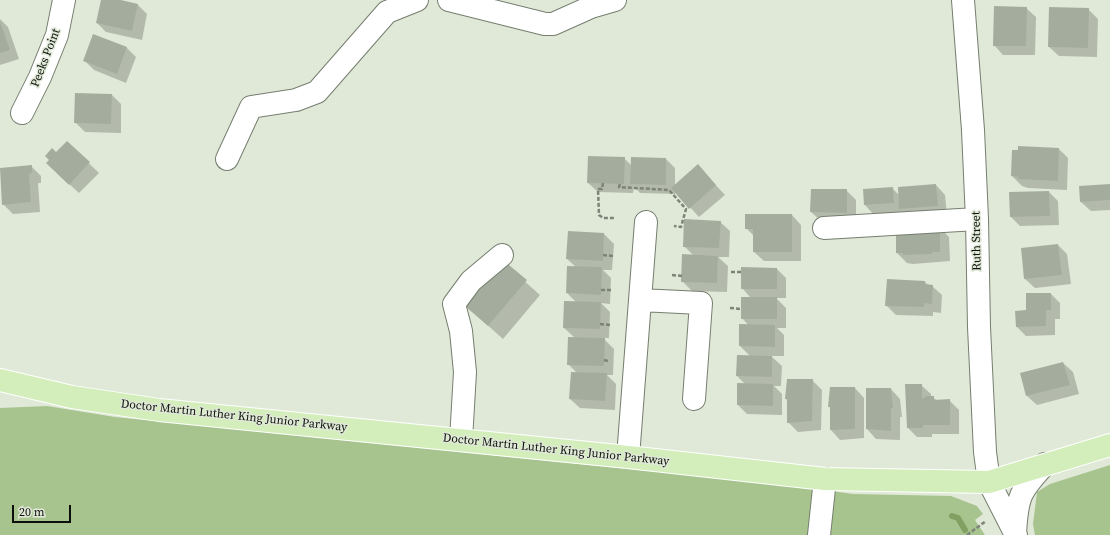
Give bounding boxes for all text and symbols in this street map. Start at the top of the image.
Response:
street label: Peeks Point [28,27,64,89]
street label: Ruth Street [969,211,985,271]
street label: Doctor Martin Luther King Junior Parkway [120,397,348,435]
street label: Doctor Martin Luther King Junior Parkway [442,431,670,469]
scale bar [14,497,73,523]
text: 20 m [19,504,45,520]

